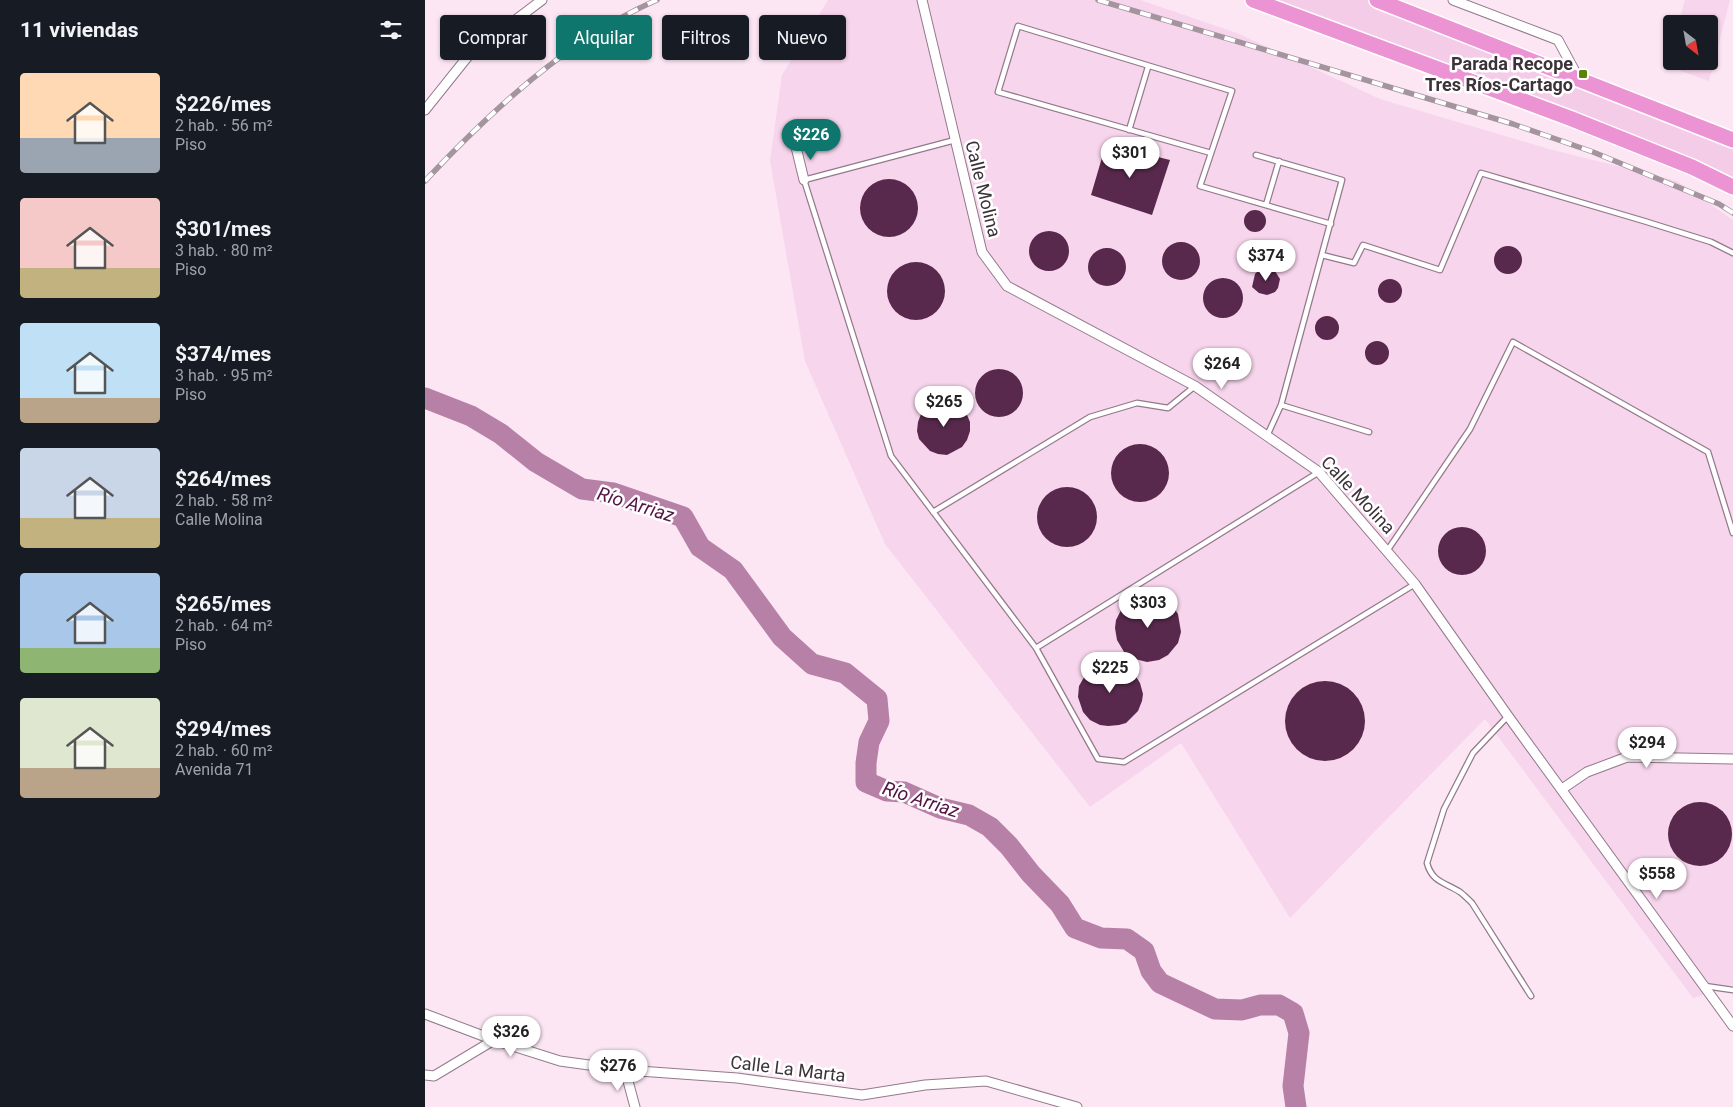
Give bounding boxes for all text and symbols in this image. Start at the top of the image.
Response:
chip: Comprar [440,15,546,60]
chip: Alquilar [556,15,652,60]
chip: Filtros [662,15,749,60]
chip: Nuevo [759,15,846,60]
north arrow [1663,15,1717,70]
map controls [1663,15,1718,70]
icon: filters [377,16,405,44]
text: 11 viviendas [20,18,139,42]
place label: Parada Recope Tres Ríos-Cartago [1425,53,1573,95]
marker: Parada Recope Tres Ríos-Cartago [1577,68,1589,80]
text: $226/mes [175,92,271,116]
icon: home [60,93,120,153]
text: 2 hab. · 56 m² [175,116,273,135]
pin: $226 [781,119,841,161]
text: $226 [793,125,829,144]
text: Piso [175,135,206,154]
pin: $301 [1100,136,1160,179]
street label: Calle Molina [961,138,1006,239]
text: $301 [1112,143,1148,162]
text: $301/mes [175,217,271,241]
icon: home [60,218,120,278]
pin: $374 [1236,240,1296,282]
text: 3 hab. · 80 m² [175,241,273,260]
text: $374 [1248,246,1284,265]
text: Piso [175,260,206,279]
text: $374/mes [175,342,271,366]
icon: home [60,343,120,403]
pin: $264 [1192,348,1252,390]
text: $264 [1204,354,1240,373]
text: 3 hab. · 95 m² [175,366,273,385]
text: Piso [175,385,206,404]
pin: $265 [914,386,974,428]
text: $265 [926,392,962,411]
street label: Calle Molina [1317,451,1400,538]
text: $264/mes [175,467,271,491]
icon: home [60,468,120,528]
water label: Río Arriaz [595,482,678,527]
text: 2 hab. · 58 m² [175,491,273,510]
text: Calle Molina [175,510,263,529]
pin: $303 [1118,586,1178,629]
text: $265/mes [175,592,271,616]
icon: home [60,593,120,653]
text: $303 [1130,593,1166,612]
text: 2 hab. · 64 m² [175,616,273,635]
text: Piso [175,635,206,654]
pin: $225 [1080,652,1140,694]
text: $225 [1092,658,1128,677]
text: $294/mes [175,717,271,741]
icon: home [60,718,120,778]
pin: $294 [1617,726,1677,769]
text: $294 [1629,733,1665,752]
text: 2 hab. · 60 m² [175,741,273,760]
text: Avenida 71 [175,760,254,779]
water label: Río Arriaz [880,776,963,823]
pin: $558 [1627,858,1687,900]
text: $558 [1639,864,1675,883]
pin: $326 [481,1016,541,1058]
text: $326 [493,1022,529,1041]
pin: $276 [588,1050,648,1092]
street label: Calle La Marta [729,1051,847,1086]
text: $276 [600,1056,636,1075]

